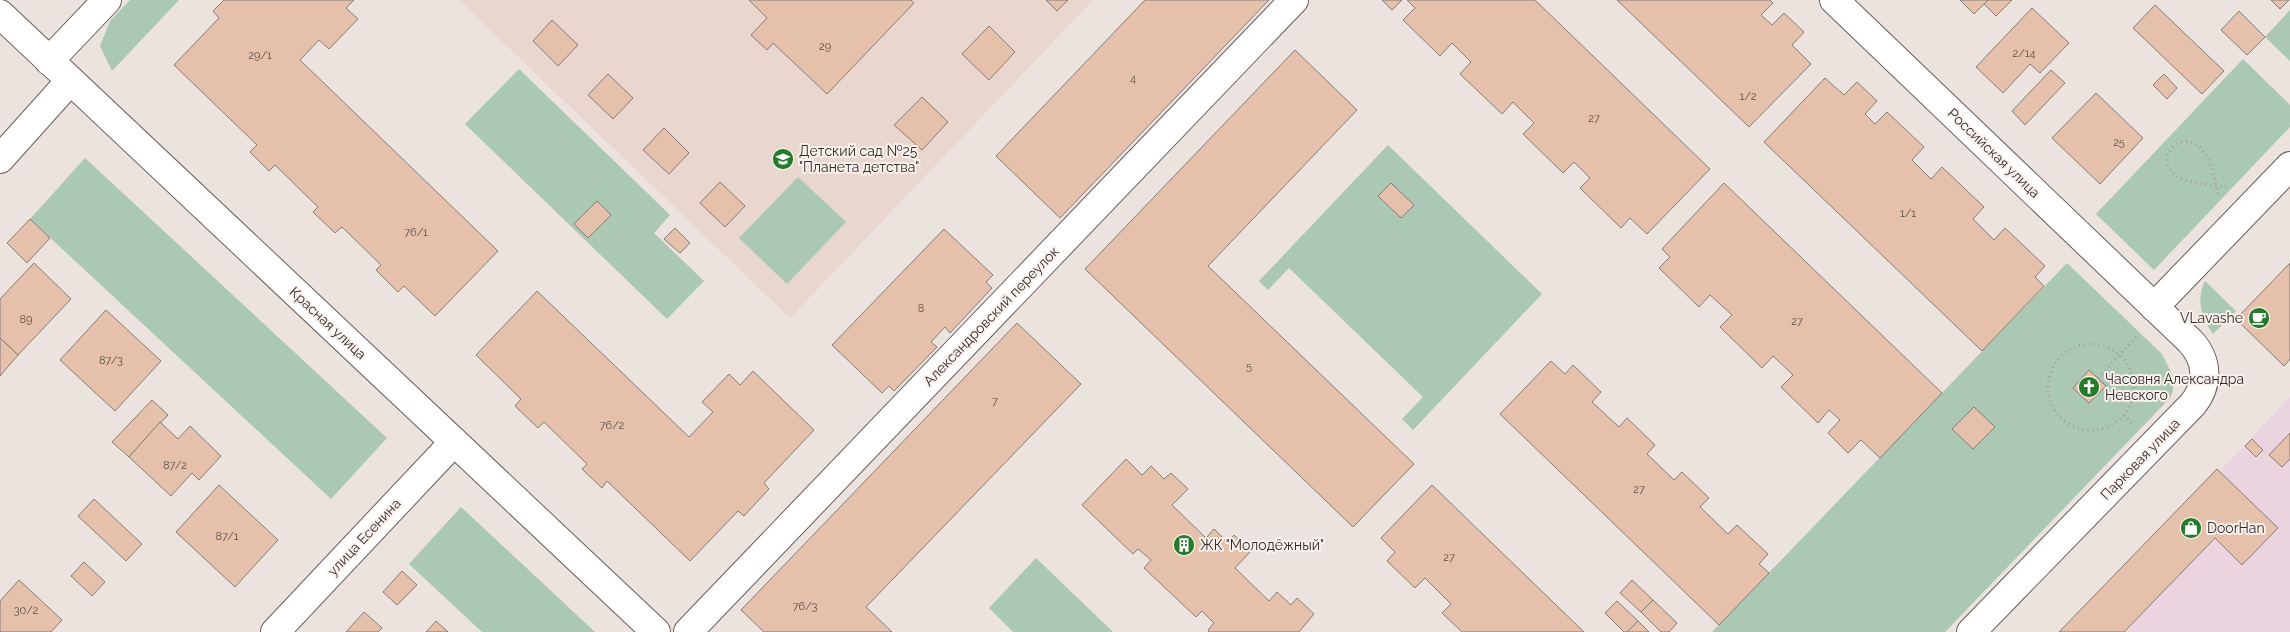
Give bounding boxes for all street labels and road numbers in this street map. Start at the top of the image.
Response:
street label: Российская улица [1945,105,2043,201]
street label: Александровский переулок [920,243,1062,389]
street label: Красная улица [286,284,370,362]
street label: Парковая улица [2097,415,2183,503]
street label: улица Есенина [324,495,404,579]

